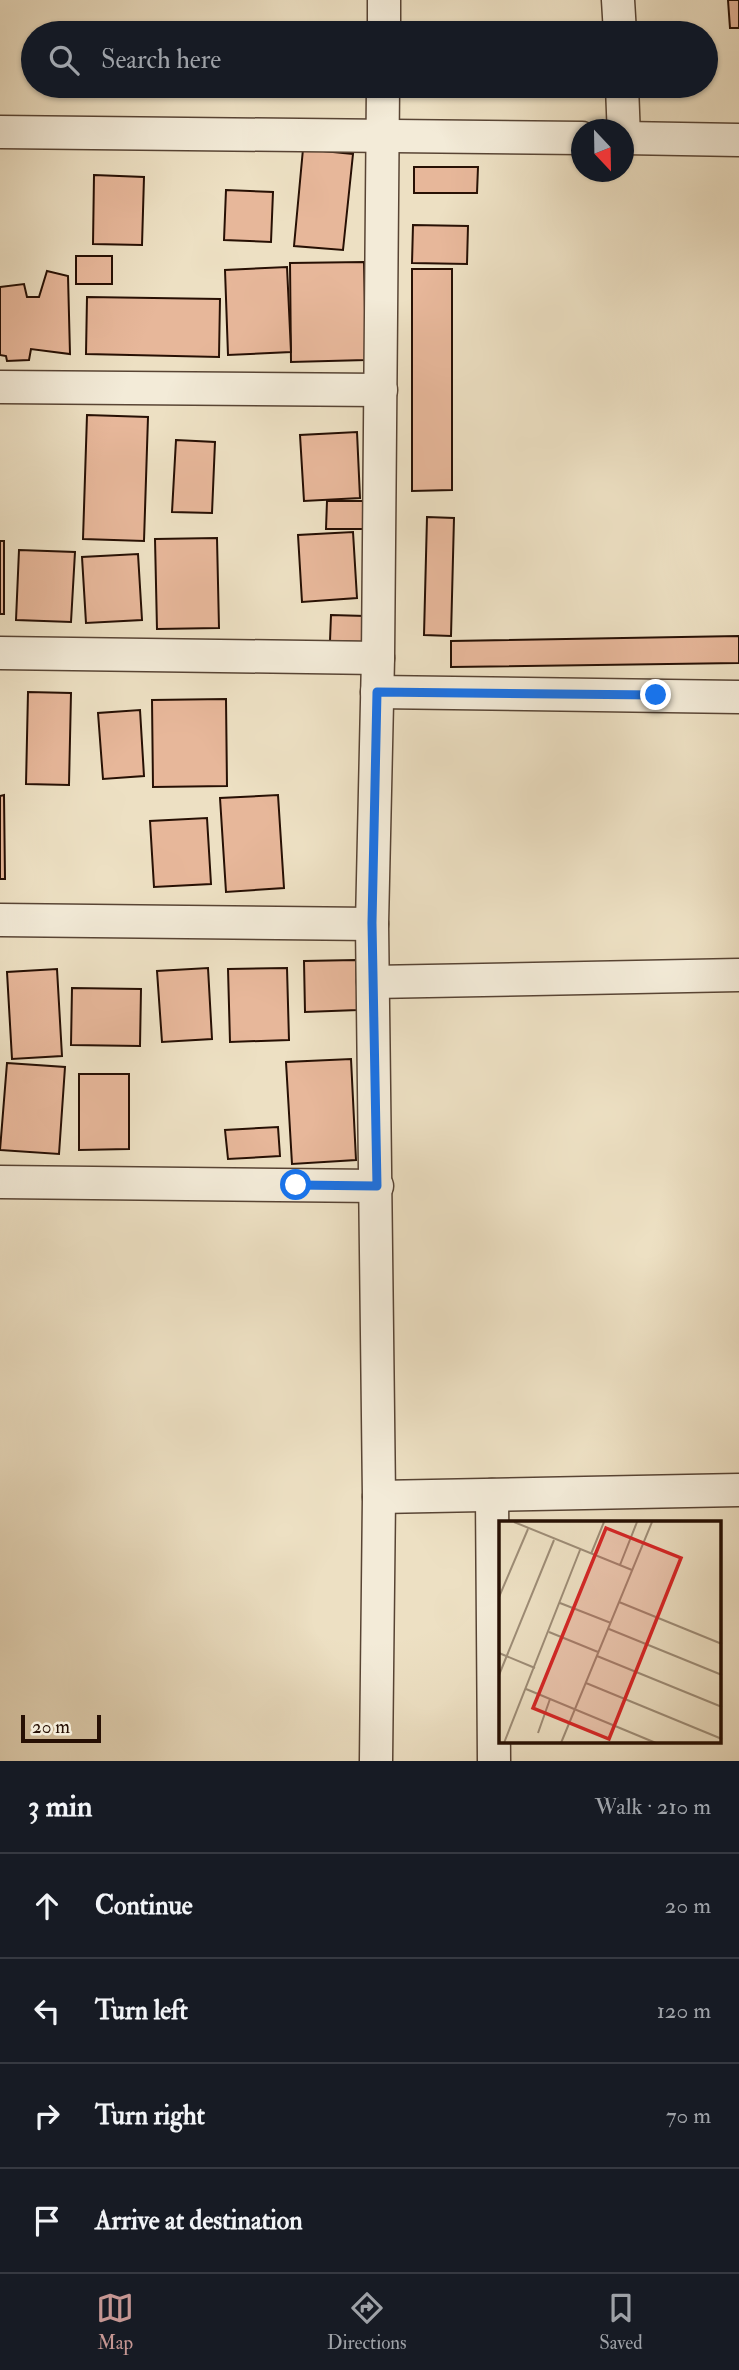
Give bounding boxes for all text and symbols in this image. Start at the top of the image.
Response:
search box [21,21,718,98]
icon: search [45,41,83,79]
text: Search here [101,44,221,76]
north arrow [571,119,634,182]
route end [640,679,671,710]
route start [280,1169,311,1200]
inset map [499,1521,722,1744]
scale bar [21,1712,102,1744]
text: 20 m [32,1715,70,1739]
text: 3 min [28,1788,93,1825]
text: Walk · 210 m [595,1792,711,1821]
icon: ahead [28,1887,66,1925]
text: Continue [95,1890,193,1922]
text: 20 m [665,1891,711,1920]
icon: left [28,1992,66,2030]
text: Turn left [95,1995,188,2027]
text: 120 m [657,1996,711,2025]
icon: right [28,2097,66,2135]
text: Turn right [95,2100,205,2132]
text: 70 m [666,2101,711,2130]
icon: arrive [28,2202,66,2240]
text: Arrive at destination [95,2205,303,2237]
tab: Map [96,2289,134,2355]
tab: Directions [327,2289,407,2355]
tab: Saved [599,2289,643,2355]

